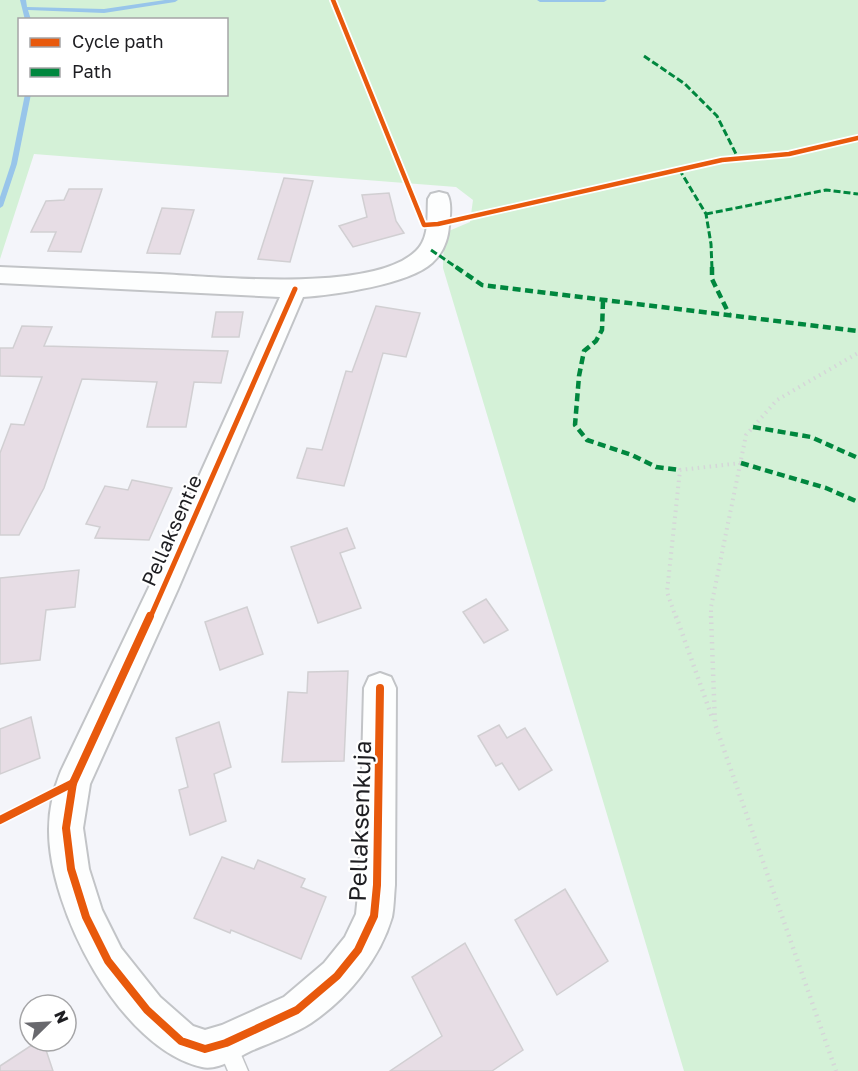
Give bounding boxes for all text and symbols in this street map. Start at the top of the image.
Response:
legend [18,18,228,96]
text: Cycle path [72,30,164,52]
text: Path [72,60,112,82]
street label: Pellaksentie [136,471,206,589]
street label: Pellaksenkuja [342,740,376,902]
north arrow [18,993,78,1053]
text: N [50,1007,73,1027]

